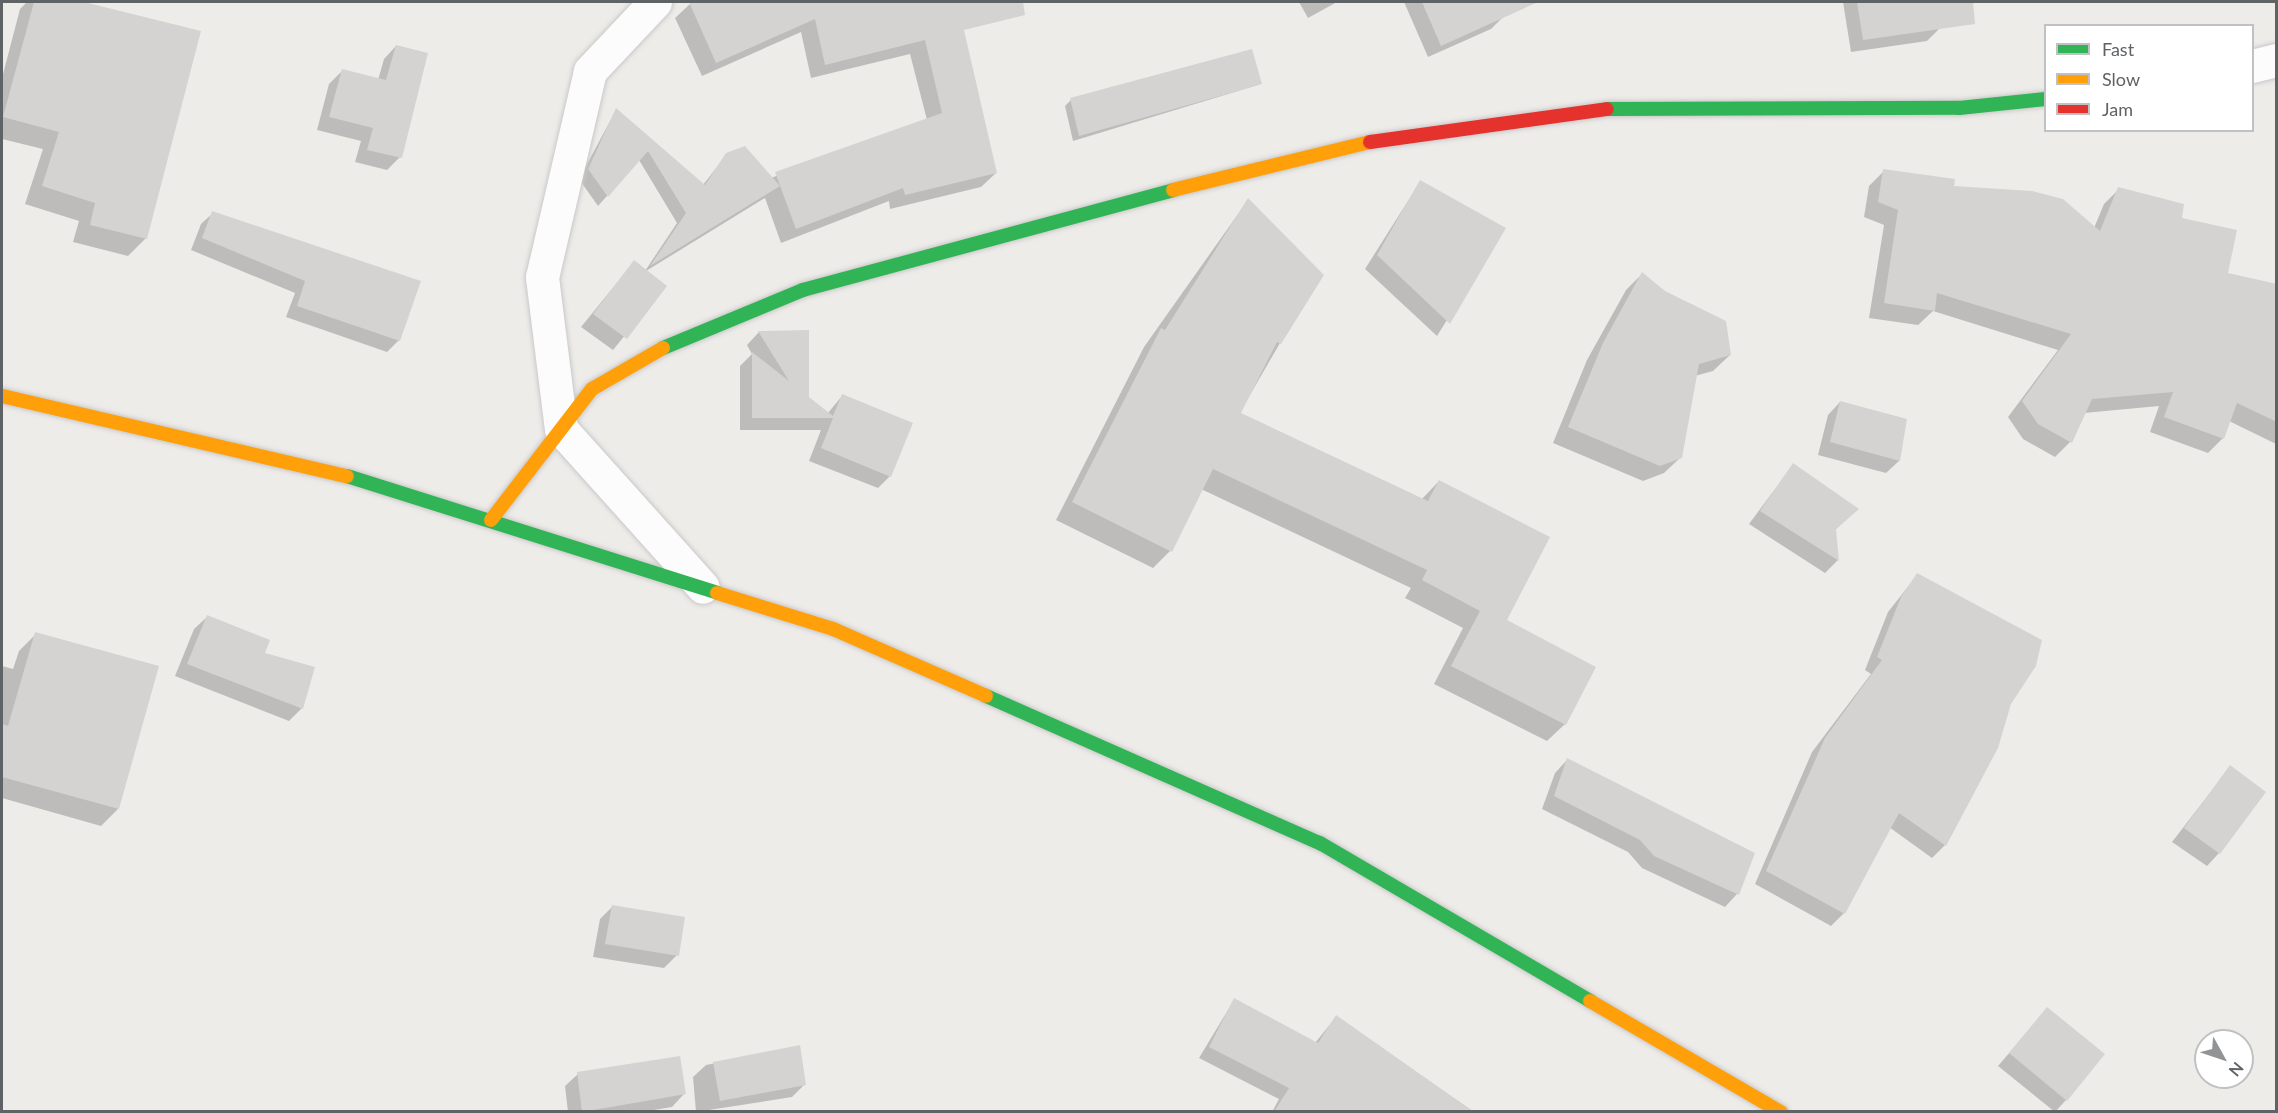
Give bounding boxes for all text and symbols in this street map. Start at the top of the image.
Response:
legend [2044,24,2254,132]
text: Fast [2102,38,2134,60]
text: Slow [2102,68,2140,90]
text: Jam [2102,98,2133,120]
north arrow [2194,1029,2254,1089]
text: N [2225,1059,2248,1080]

